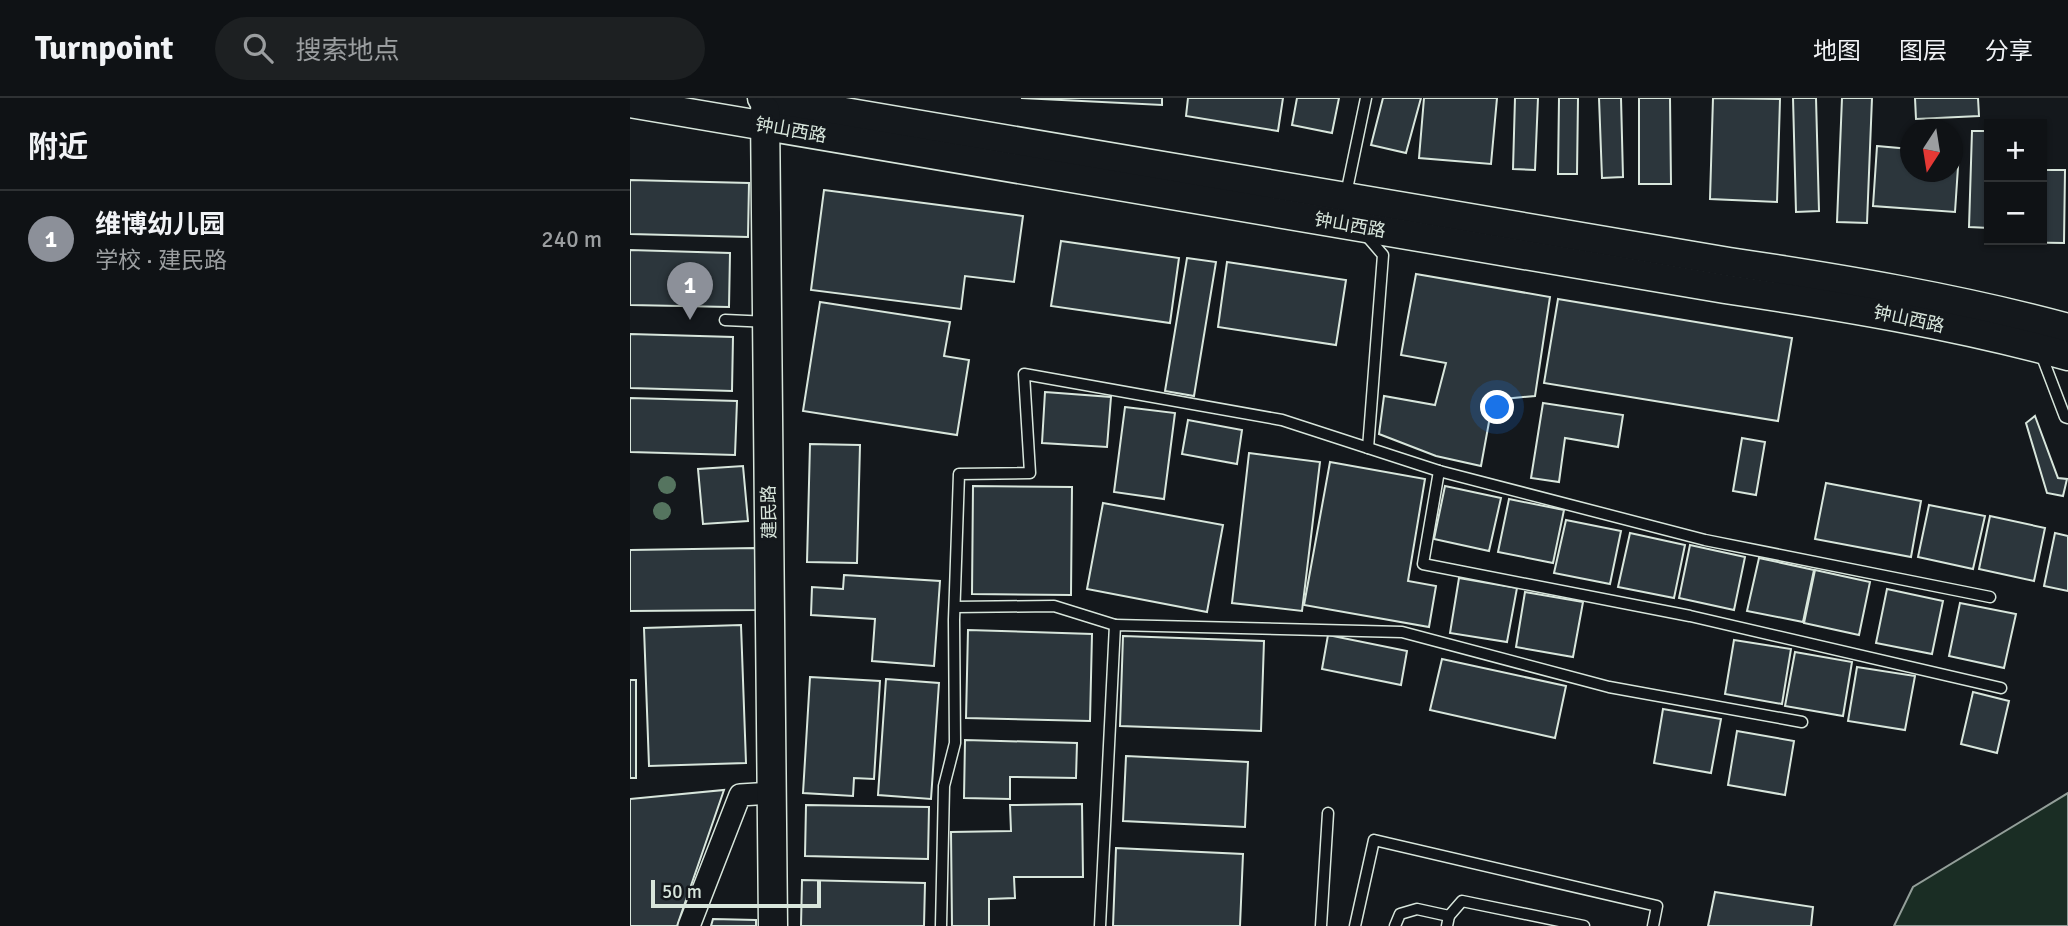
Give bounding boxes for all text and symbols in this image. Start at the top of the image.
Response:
search box [215,17,705,80]
text: Turnpoint [35,28,173,69]
icon: search [239,29,277,67]
text: 搜索地点 [295,35,399,67]
text: 地图 [1813,36,1861,66]
text: 图层 [1899,36,1947,66]
text: 分享 [1985,36,2033,66]
street label: 钟山西路 [754,113,828,147]
north arrow [1900,119,1963,182]
map controls [1984,119,2047,245]
button: + [1984,119,2047,182]
text: 附近 [28,129,88,166]
button: − [1984,182,2047,245]
street label: 钟山西路 [1313,208,1387,242]
text: 维博幼儿园 [95,209,225,241]
text: 1 [45,225,57,254]
text: 240 m [541,225,602,254]
text: 学校 · 建民路 [95,246,227,275]
pin: 1 [667,262,713,320]
street label: 钟山西路 [1871,301,1947,337]
your location [1480,390,1514,424]
street label: 建民路 [758,485,780,539]
scale bar [651,877,821,909]
text: 50 m [662,880,702,904]

